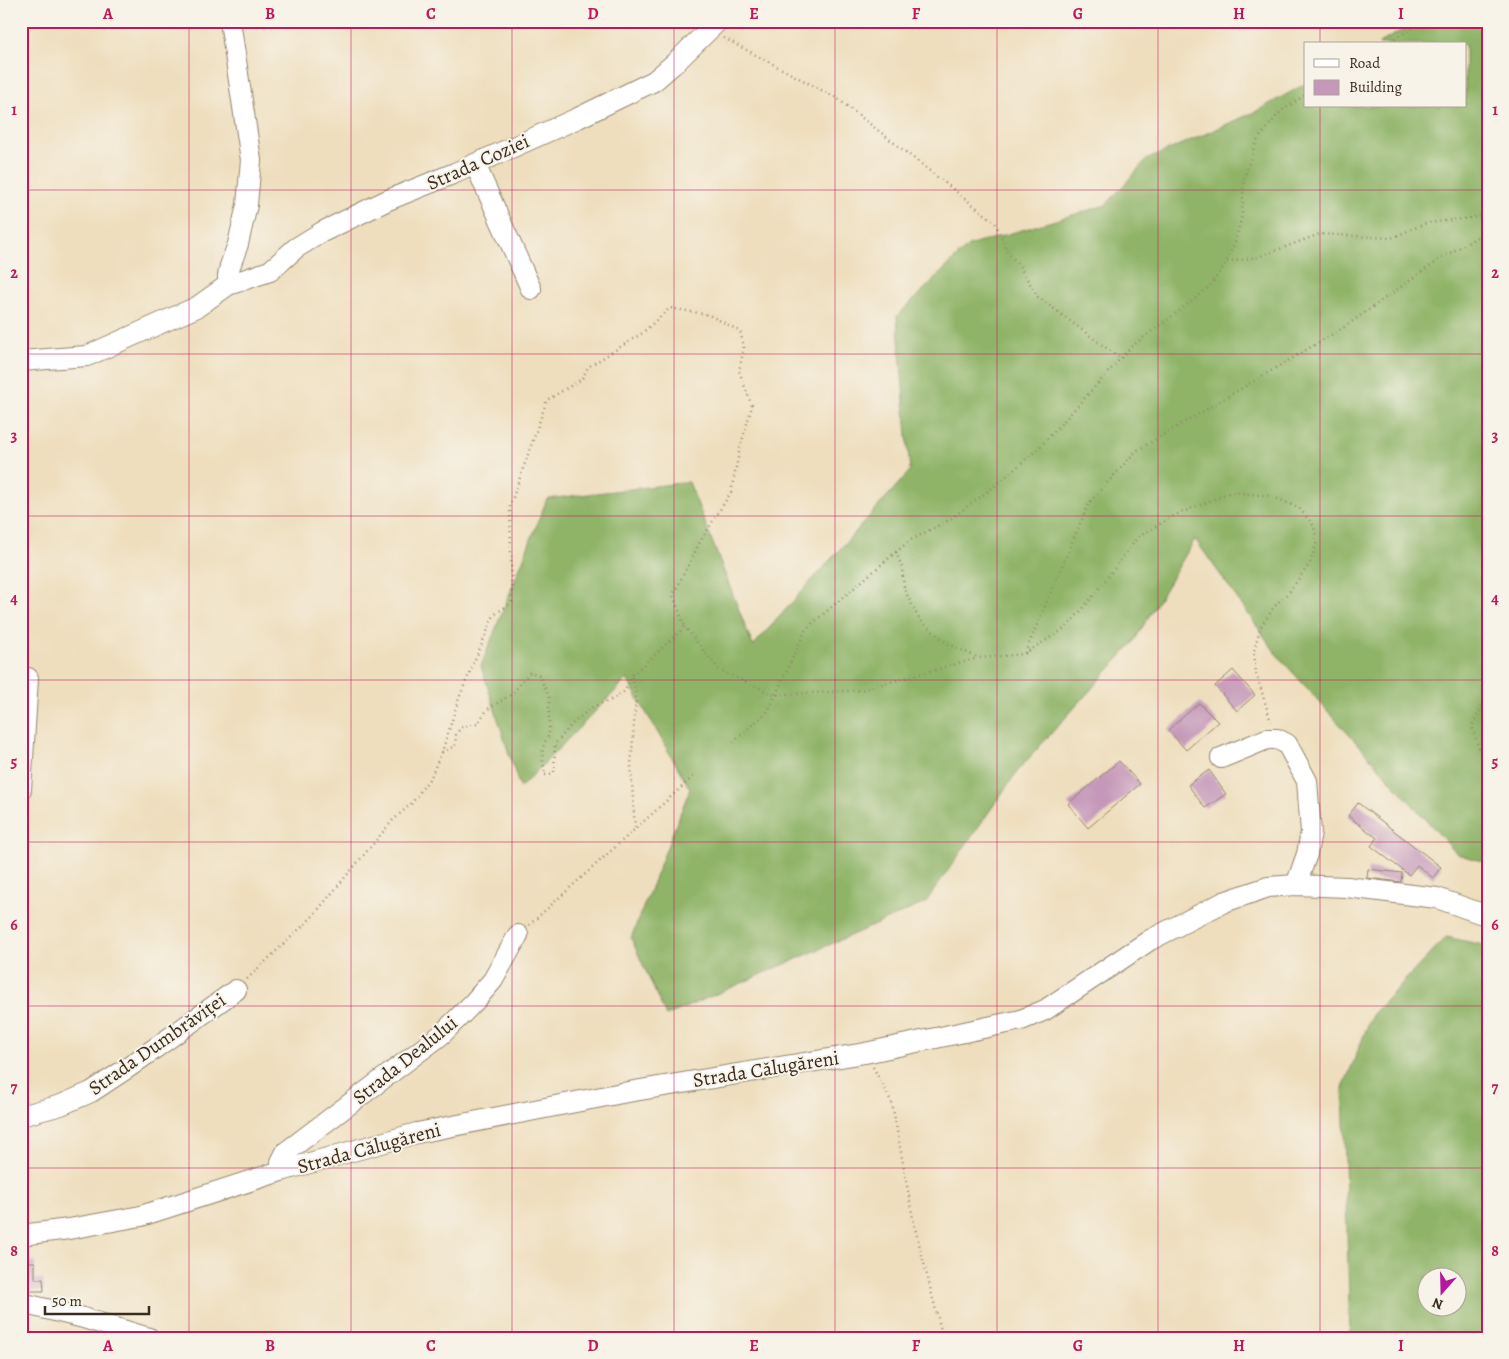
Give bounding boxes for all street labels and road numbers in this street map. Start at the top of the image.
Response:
street label: Strada Coziei [422,127,534,197]
street label: Strada Dumbrăviței [83,987,231,1101]
street label: Strada Dealului [347,1009,463,1111]
street label: Strada Călugăreni [691,1044,841,1094]
street label: Strada Călugăreni [294,1116,444,1180]

